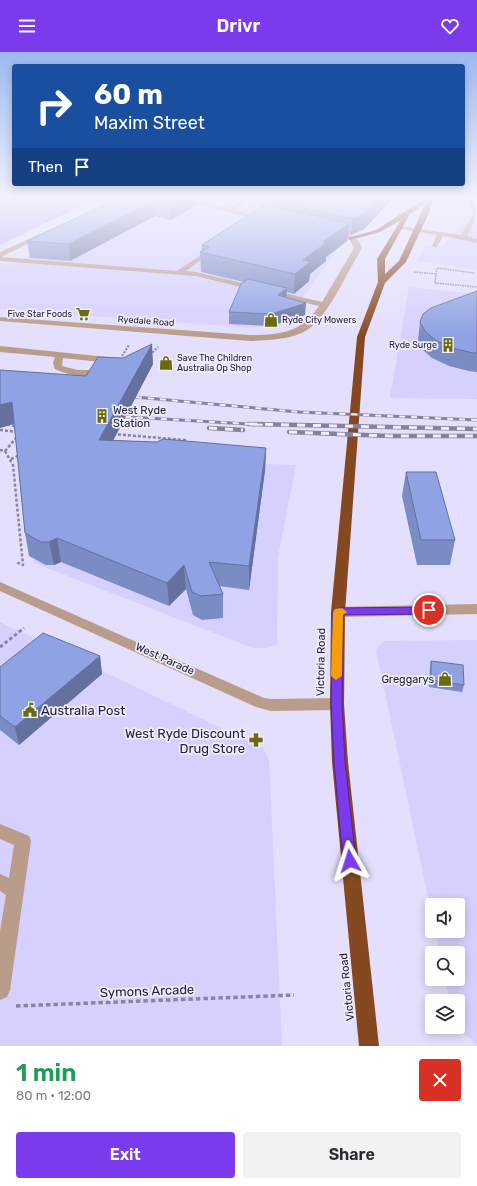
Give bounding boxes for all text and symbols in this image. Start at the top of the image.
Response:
icon: menu [16,15,38,37]
text: Drivr [217,15,260,37]
icon: heart [439,15,461,37]
text: 60 m [94,78,163,111]
icon: right [28,80,80,132]
text: Maxim Street [94,112,205,134]
icon: arrive [71,156,93,178]
text: Then [28,158,63,176]
supermarket icon: Five Star Foods [75,306,91,322]
place label: Five Star Foods [8,309,72,319]
shop icon: Ryde City Mowers [263,312,279,328]
street label: Ryedale Road [117,314,175,328]
place label: Ryde City Mowers [282,315,357,325]
building icon: Ryde Surge [440,337,456,353]
place label: Ryde Surge [389,340,437,350]
place label: Save The Children Australia Op Shop [177,353,252,373]
shop icon: Save The Children Australia Op Shop [158,355,174,371]
place label: West Ryde Station [113,404,166,430]
building icon: West Ryde Station [94,408,110,424]
pin [412,593,446,627]
icon: arrive [418,599,440,621]
street label: Victoria Road [314,628,328,696]
street label: West Parade [133,640,197,678]
shop icon: Greggarys [437,671,453,687]
place label: Greggarys [381,673,434,686]
public building icon: Australia Post [22,702,38,718]
place label: Australia Post [41,703,125,718]
place label: West Ryde Discount Drug Store [125,726,245,757]
pharmacy icon: West Ryde Discount Drug Store [248,732,264,748]
position arrow [329,840,371,882]
map controls [425,898,465,1034]
button: sound [425,898,465,938]
button: search [425,946,465,986]
street label: Victoria Road [337,952,357,1022]
street label: Symons Arcade [100,982,194,1000]
button: layers [425,994,465,1034]
text: 1 min [16,1059,76,1087]
button: close [419,1059,461,1101]
text: 80 m · 12:00 [16,1088,91,1103]
button: Exit [16,1132,235,1178]
button: Share [243,1132,461,1178]

